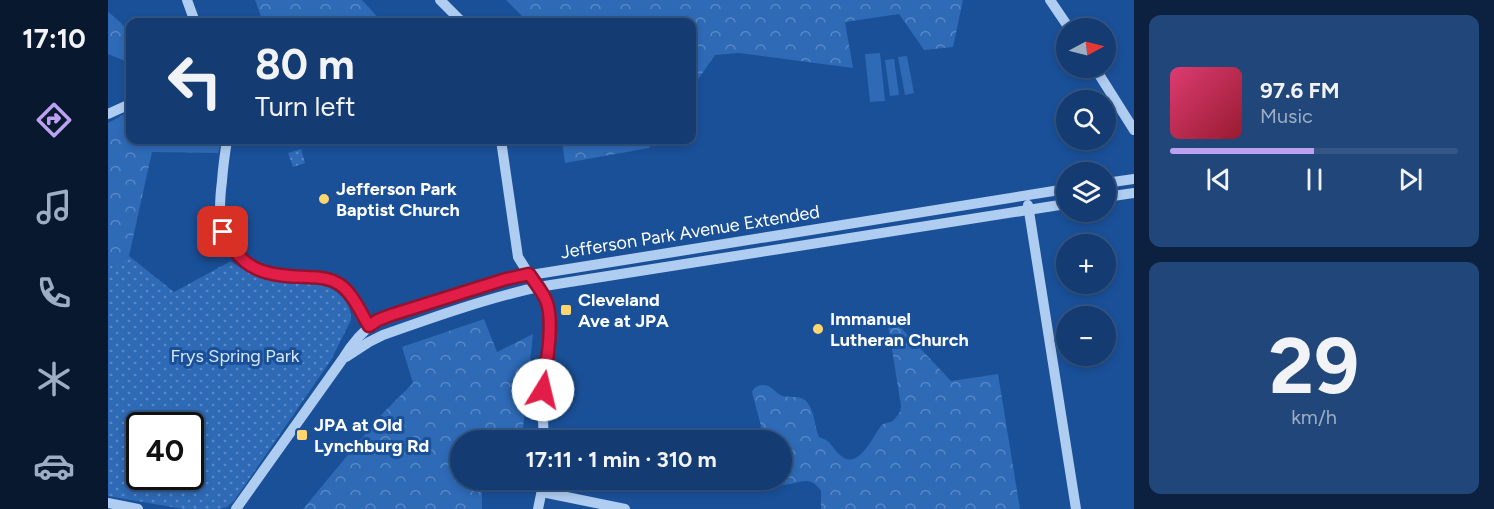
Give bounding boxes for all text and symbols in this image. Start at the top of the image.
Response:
north arrow [1056,18,1116,78]
map controls [1056,18,1116,366]
text: 17:10 [22,22,86,55]
text: 80 m [255,39,355,90]
icon: left [156,42,234,120]
text: 97.6 FM [1260,77,1340,104]
text: Turn left [255,90,355,123]
button: search [1056,90,1116,150]
icon: directions [33,99,75,141]
text: Music [1260,104,1313,128]
button: layers [1056,162,1116,222]
icon: previous [1202,163,1235,196]
icon: pause [1298,163,1331,196]
icon: next [1394,163,1427,196]
place label: Jefferson Park Baptist Church [336,178,460,221]
icon: music [33,186,75,228]
marker: Jefferson Park Baptist Church [317,192,331,206]
street label: Jefferson Park Avenue Extended [559,201,821,263]
pin [197,206,248,257]
icon: arrive [206,215,239,248]
button: + [1056,234,1116,294]
icon: phone [33,272,75,314]
place label: Cleveland Ave at JPA [578,289,669,332]
marker: Cleveland Ave at JPA [559,303,573,317]
button: − [1056,306,1116,366]
place label: Immanuel Lutheran Church [830,308,969,351]
text: 29 [1269,319,1359,413]
marker: Immanuel Lutheran Church [811,322,825,336]
park label: Frys Spring Park [170,345,300,367]
icon: climate [33,358,75,400]
position arrow [511,358,575,422]
text: km/h [1291,405,1337,429]
speed limit sign: 40 [126,412,204,490]
place label: JPA at Old Lynchburg Rd [314,414,429,457]
marker: JPA at Old Lynchburg Rd [295,428,309,442]
icon: car [33,445,75,487]
text: 17:11 · 1 min · 310 m [525,446,717,473]

